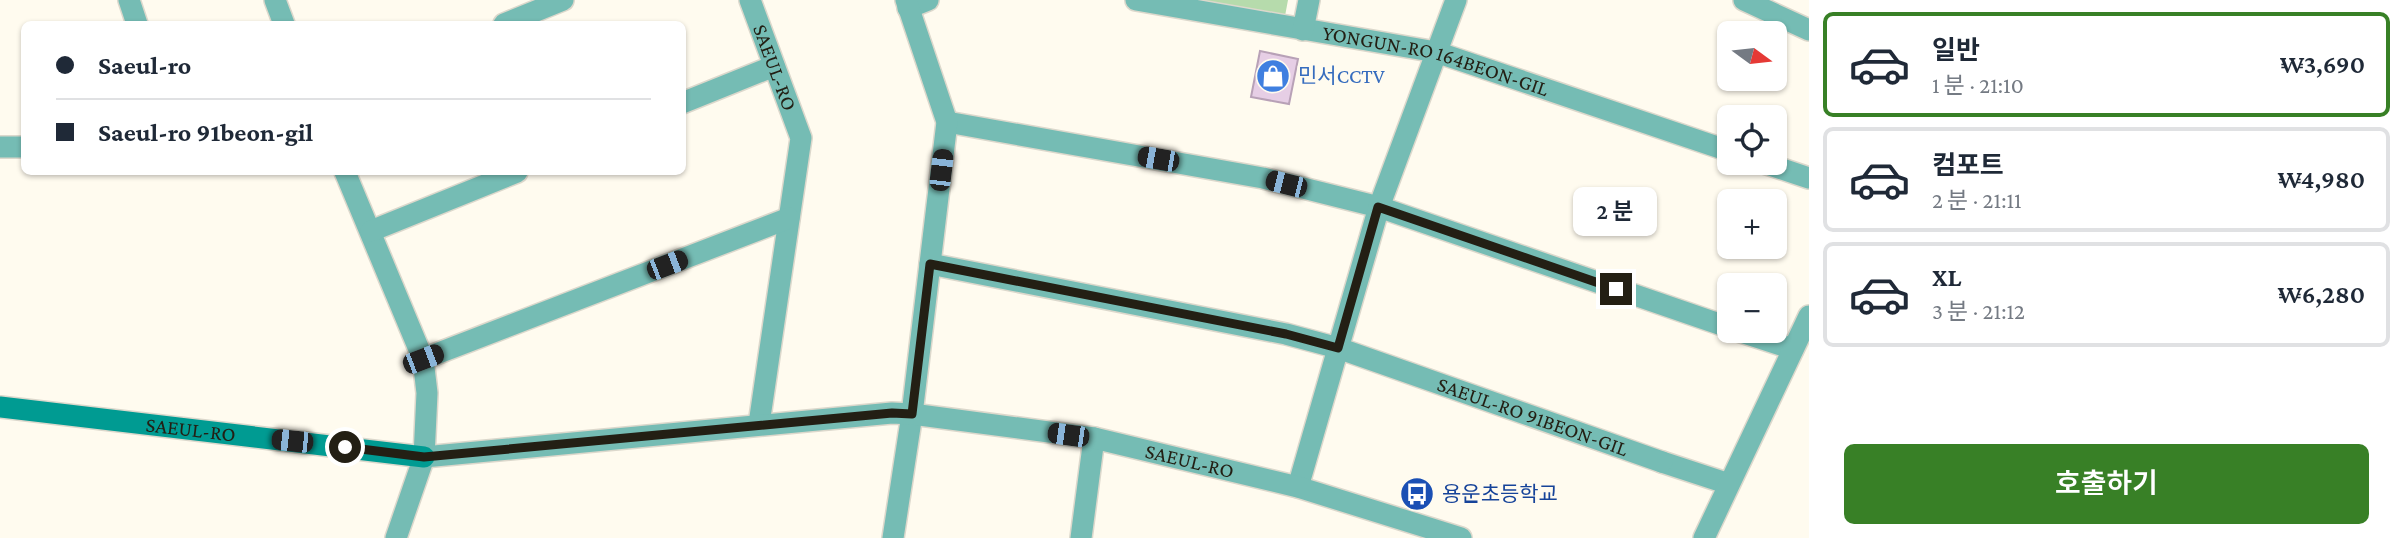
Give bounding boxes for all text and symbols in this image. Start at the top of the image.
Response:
street label: SAEUL-RO [748,21,802,114]
street label: YONGUN-RO 164BEON-GIL [1321,21,1552,101]
north arrow [1717,21,1787,91]
map controls [1717,21,1787,343]
icon: car [1848,33,1911,96]
text: 일반 [1932,36,1980,65]
text: ₩3,690 [2280,50,2365,79]
text: Saeul-ro [98,51,191,80]
shop icon: 민서CCTV [1254,57,1292,95]
place label: 민서CCTV [1298,64,1385,88]
text: 1 분 · 21:10 [1932,72,2024,98]
button: locate [1717,105,1787,175]
text: Saeul-ro 91beon-gil [98,118,313,147]
car [1136,145,1181,173]
car [929,148,954,192]
icon: car [1848,148,1911,211]
text: 컴포트 [1932,151,2004,180]
text: ₩4,980 [2278,165,2365,194]
car [1264,169,1309,199]
text: 2 분 · 21:11 [1932,187,2022,213]
callout: 2 분 [1574,188,1658,236]
button: + [1717,189,1787,259]
text: 2 분 [1597,198,1633,224]
car [644,248,691,282]
icon: car [1848,263,1911,326]
text: XL [1932,263,1961,292]
route end [1600,273,1632,305]
button: − [1717,273,1787,343]
text: ₩6,280 [2278,280,2365,309]
text: 3 분 · 21:12 [1932,298,2025,324]
car [400,342,447,376]
street label: SAEUL-RO 91BEON-GIL [1434,372,1632,461]
street label: SAEUL-RO [144,412,237,447]
car [1046,422,1091,448]
car [271,428,314,454]
route start [329,431,361,463]
street label: SAEUL-RO [1143,439,1236,483]
button: 호출하기 [1844,444,2369,524]
bus stop icon: 용운초등학교 [1398,475,1436,513]
place label: 용운초등학교 [1442,482,1558,506]

